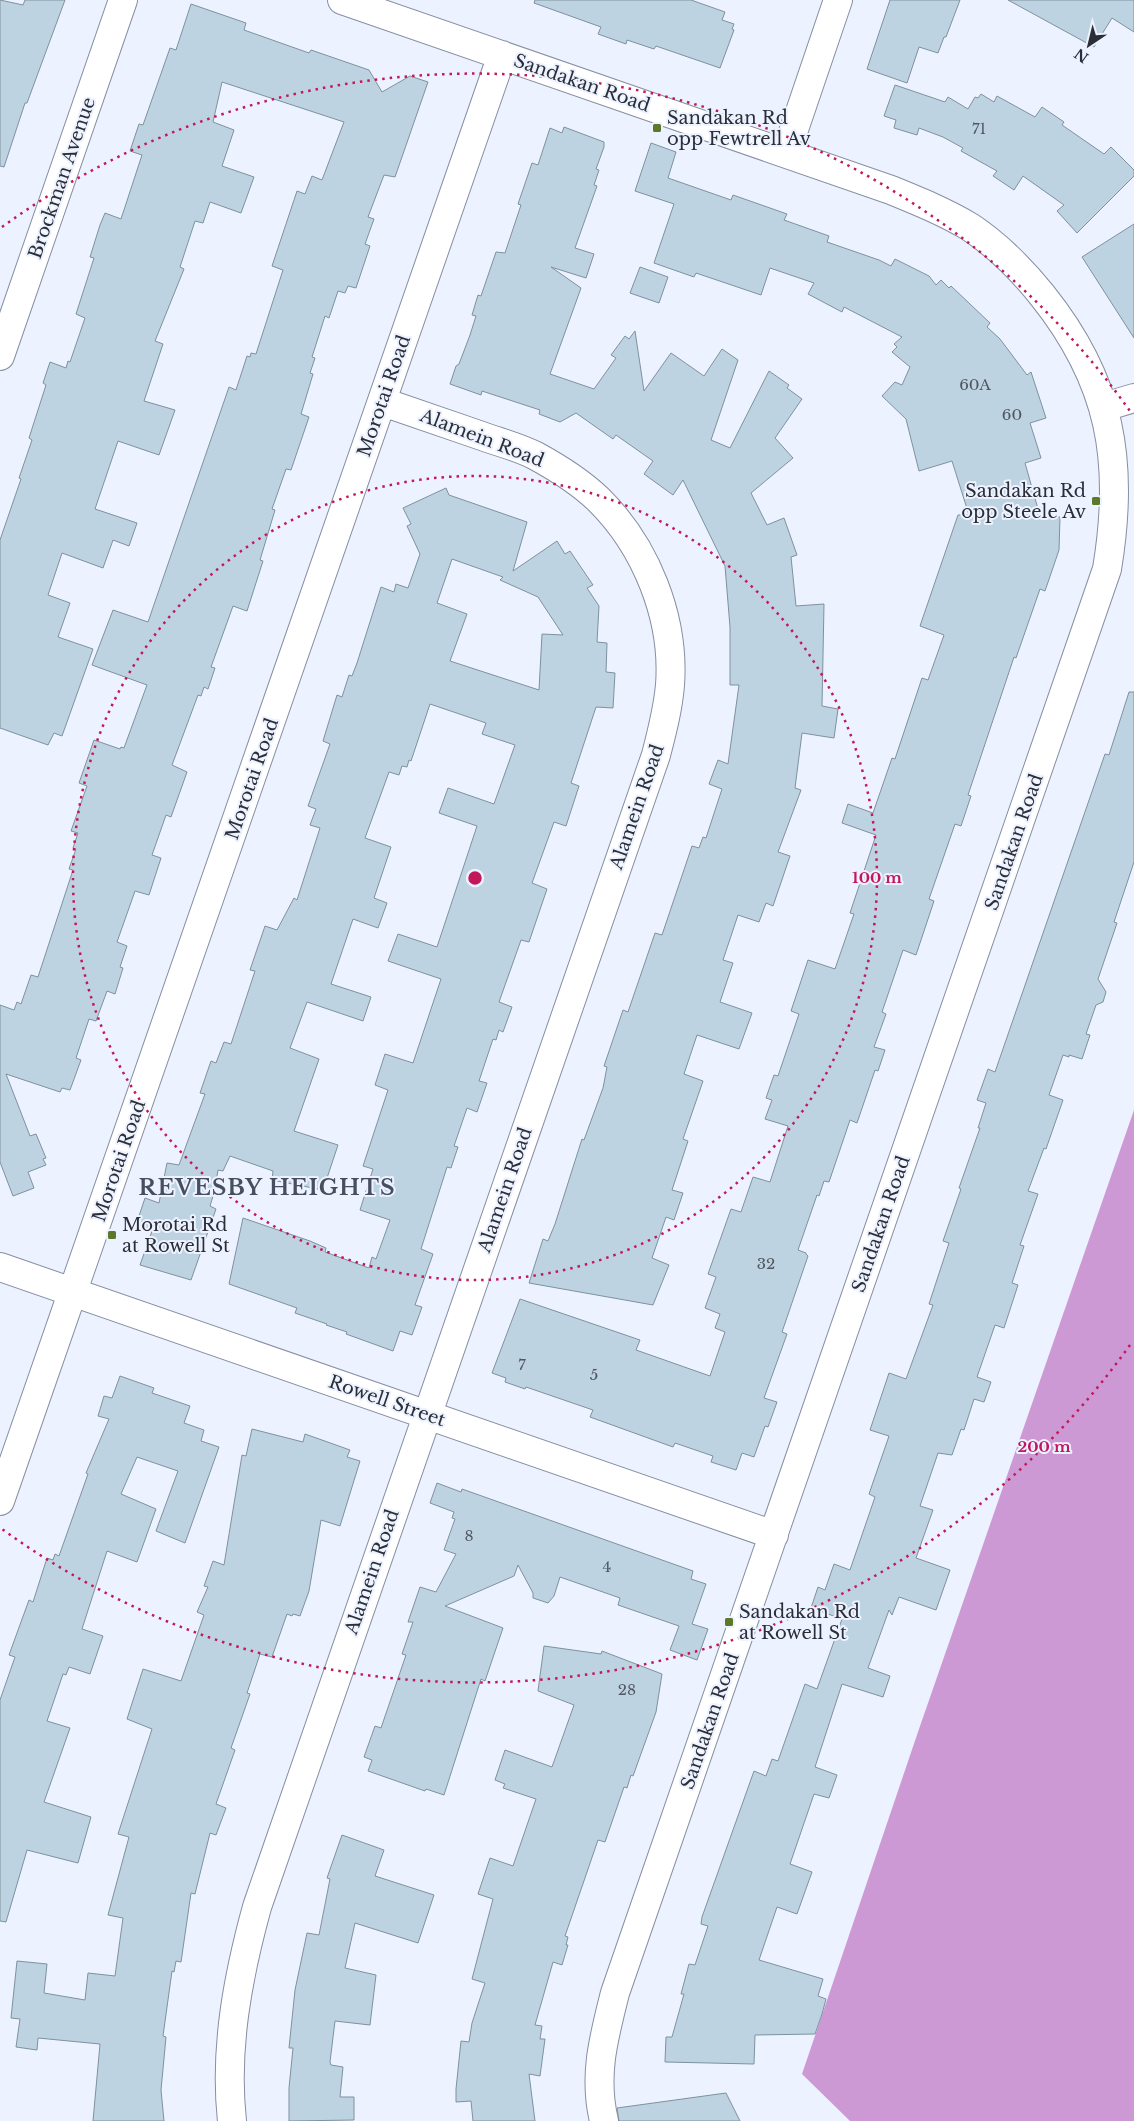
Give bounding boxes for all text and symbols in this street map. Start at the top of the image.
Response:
north arrow [1064,20,1114,70]
text: N [1071,44,1092,67]
street label: Sandakan Road [511,49,653,117]
street label: Brockman Avenue [24,94,100,262]
place label: Sandakan Rd opp Fewtrell Av [667,107,811,150]
house number: 71 [972,119,986,138]
marker: Sandakan Rd opp Fewtrell Av [651,122,663,134]
street label: Morotai Road [353,332,415,460]
house number: 60A [959,375,991,394]
street label: Alamein Road [416,404,547,472]
house number: 60 [1002,405,1022,424]
place label: Sandakan Rd opp Steele Av [961,480,1086,523]
marker: Sandakan Rd opp Steele Av [1090,495,1102,507]
street label: Morotai Road [221,715,283,843]
street label: Alamein Road [605,742,669,873]
street label: Sandakan Road [980,771,1048,913]
text: 100 m [852,868,902,887]
centre of rings [466,869,484,887]
street label: Morotai Road [88,1097,150,1225]
street label: Alamein Road [473,1125,537,1256]
street label: Sandakan Road [847,1153,915,1295]
district label: REVESBY HEIGHTS [138,1174,396,1201]
place label: Morotai Rd at Rowell St [122,1214,230,1257]
marker: Morotai Rd at Rowell St [106,1229,118,1241]
house number: 32 [757,1254,775,1273]
house number: 7 [518,1355,526,1374]
house number: 5 [590,1365,598,1384]
street label: Rowell Street [326,1371,448,1431]
text: 200 m [1018,1437,1071,1456]
street label: Alamein Road [340,1507,404,1638]
house number: 8 [464,1526,474,1545]
house number: 4 [603,1557,611,1576]
place label: Sandakan Rd at Rowell St [739,1601,860,1644]
marker: Sandakan Rd at Rowell St [723,1616,735,1628]
street label: Sandakan Road [676,1650,744,1792]
house number: 28 [618,1680,636,1699]

